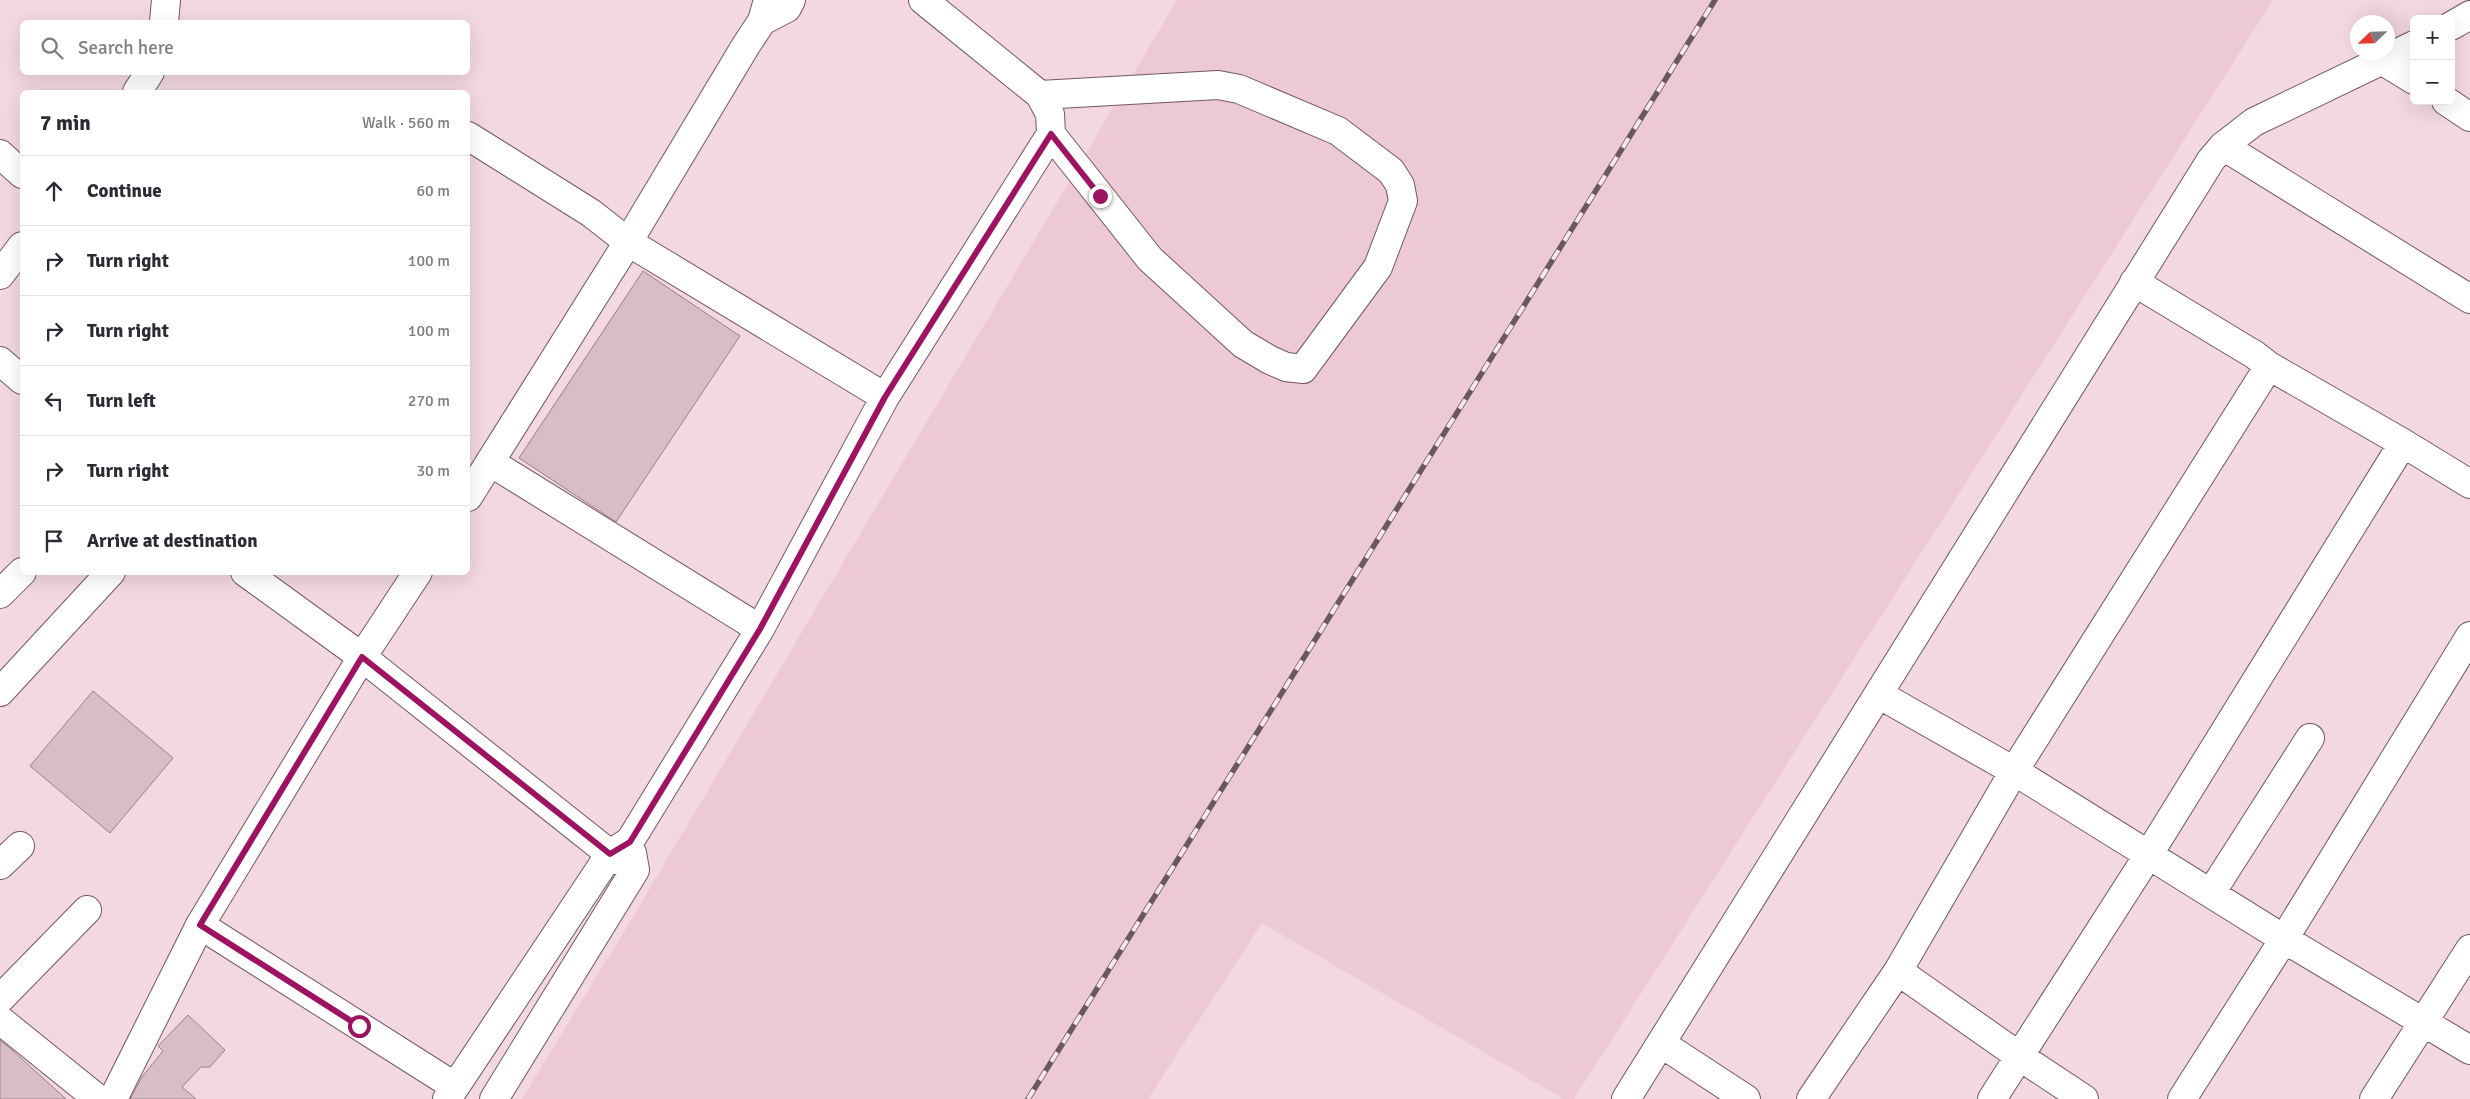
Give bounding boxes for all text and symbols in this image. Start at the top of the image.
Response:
north arrow [2350,15,2395,60]
map controls [2410,15,2455,105]
button: + [2410,15,2455,60]
search box [20,20,470,75]
icon: search [38,34,66,62]
text: Search here [78,36,174,60]
button: − [2410,60,2455,105]
text: 7 min [40,110,91,136]
text: Walk · 560 m [362,113,450,133]
icon: ahead [40,177,68,205]
text: Continue [87,179,162,203]
text: 60 m [416,181,450,201]
route end [1089,185,1112,208]
icon: right [40,247,68,275]
text: Turn right [87,249,169,273]
text: 100 m [408,251,450,271]
icon: right [40,317,68,345]
text: Turn right [87,319,169,343]
text: 100 m [408,321,450,341]
icon: left [40,387,68,415]
text: Turn left [87,389,156,413]
text: 270 m [408,391,450,411]
icon: right [40,457,68,485]
text: Turn right [87,459,169,483]
text: 30 m [416,461,450,481]
icon: arrive [40,527,68,555]
text: Arrive at destination [87,529,258,553]
route start [348,1015,371,1038]

